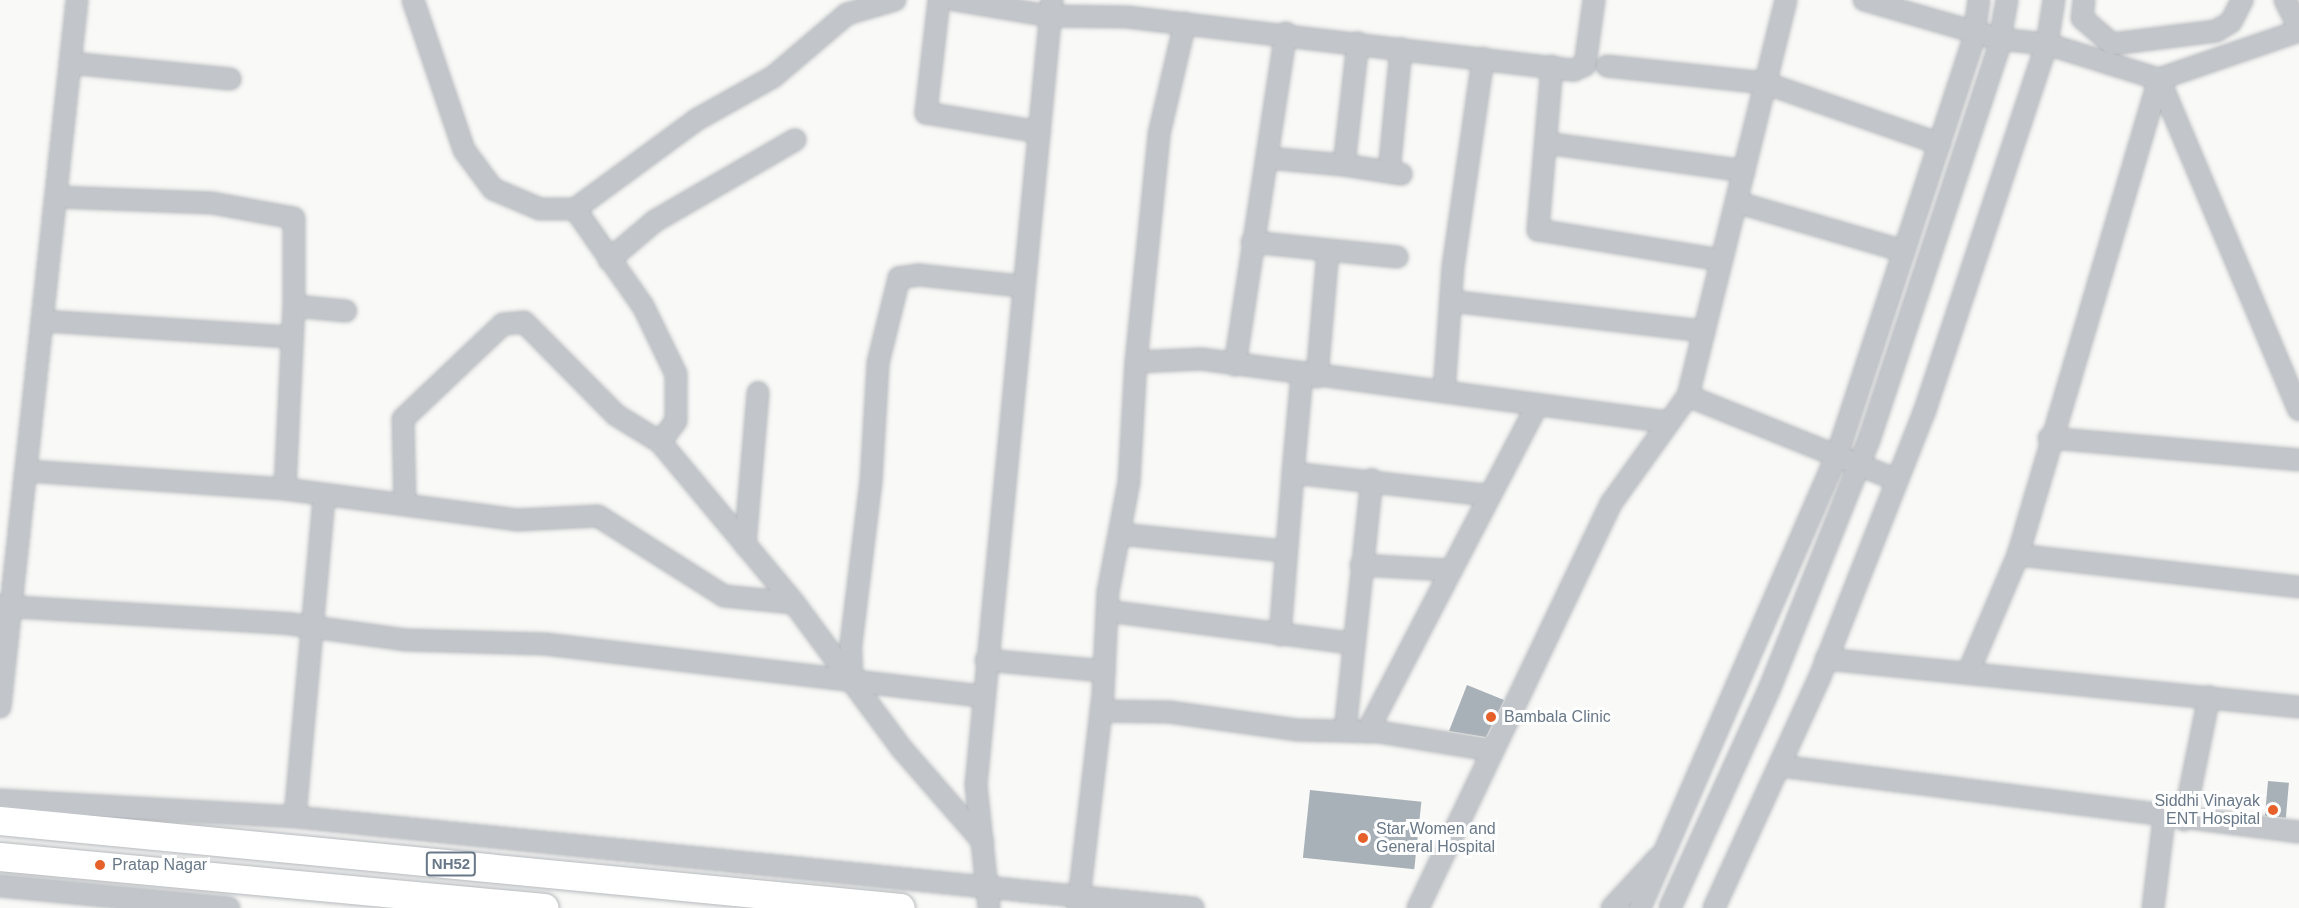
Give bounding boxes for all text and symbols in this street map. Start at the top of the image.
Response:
place label: Bambala Clinic [1504,707,1611,727]
marker: Bambala Clinic [1482,708,1500,726]
place label: Siddhi Vinayak ENT Hospital [2154,791,2260,829]
marker: Siddhi Vinayak ENT Hospital [2264,801,2282,819]
place label: Star Women and General Hospital [1376,819,1496,857]
marker: Star Women and General Hospital [1354,829,1372,847]
road number: NH52 [426,852,476,876]
place label: Pratap Nagar [112,855,207,875]
marker: Pratap Nagar [93,858,107,872]

